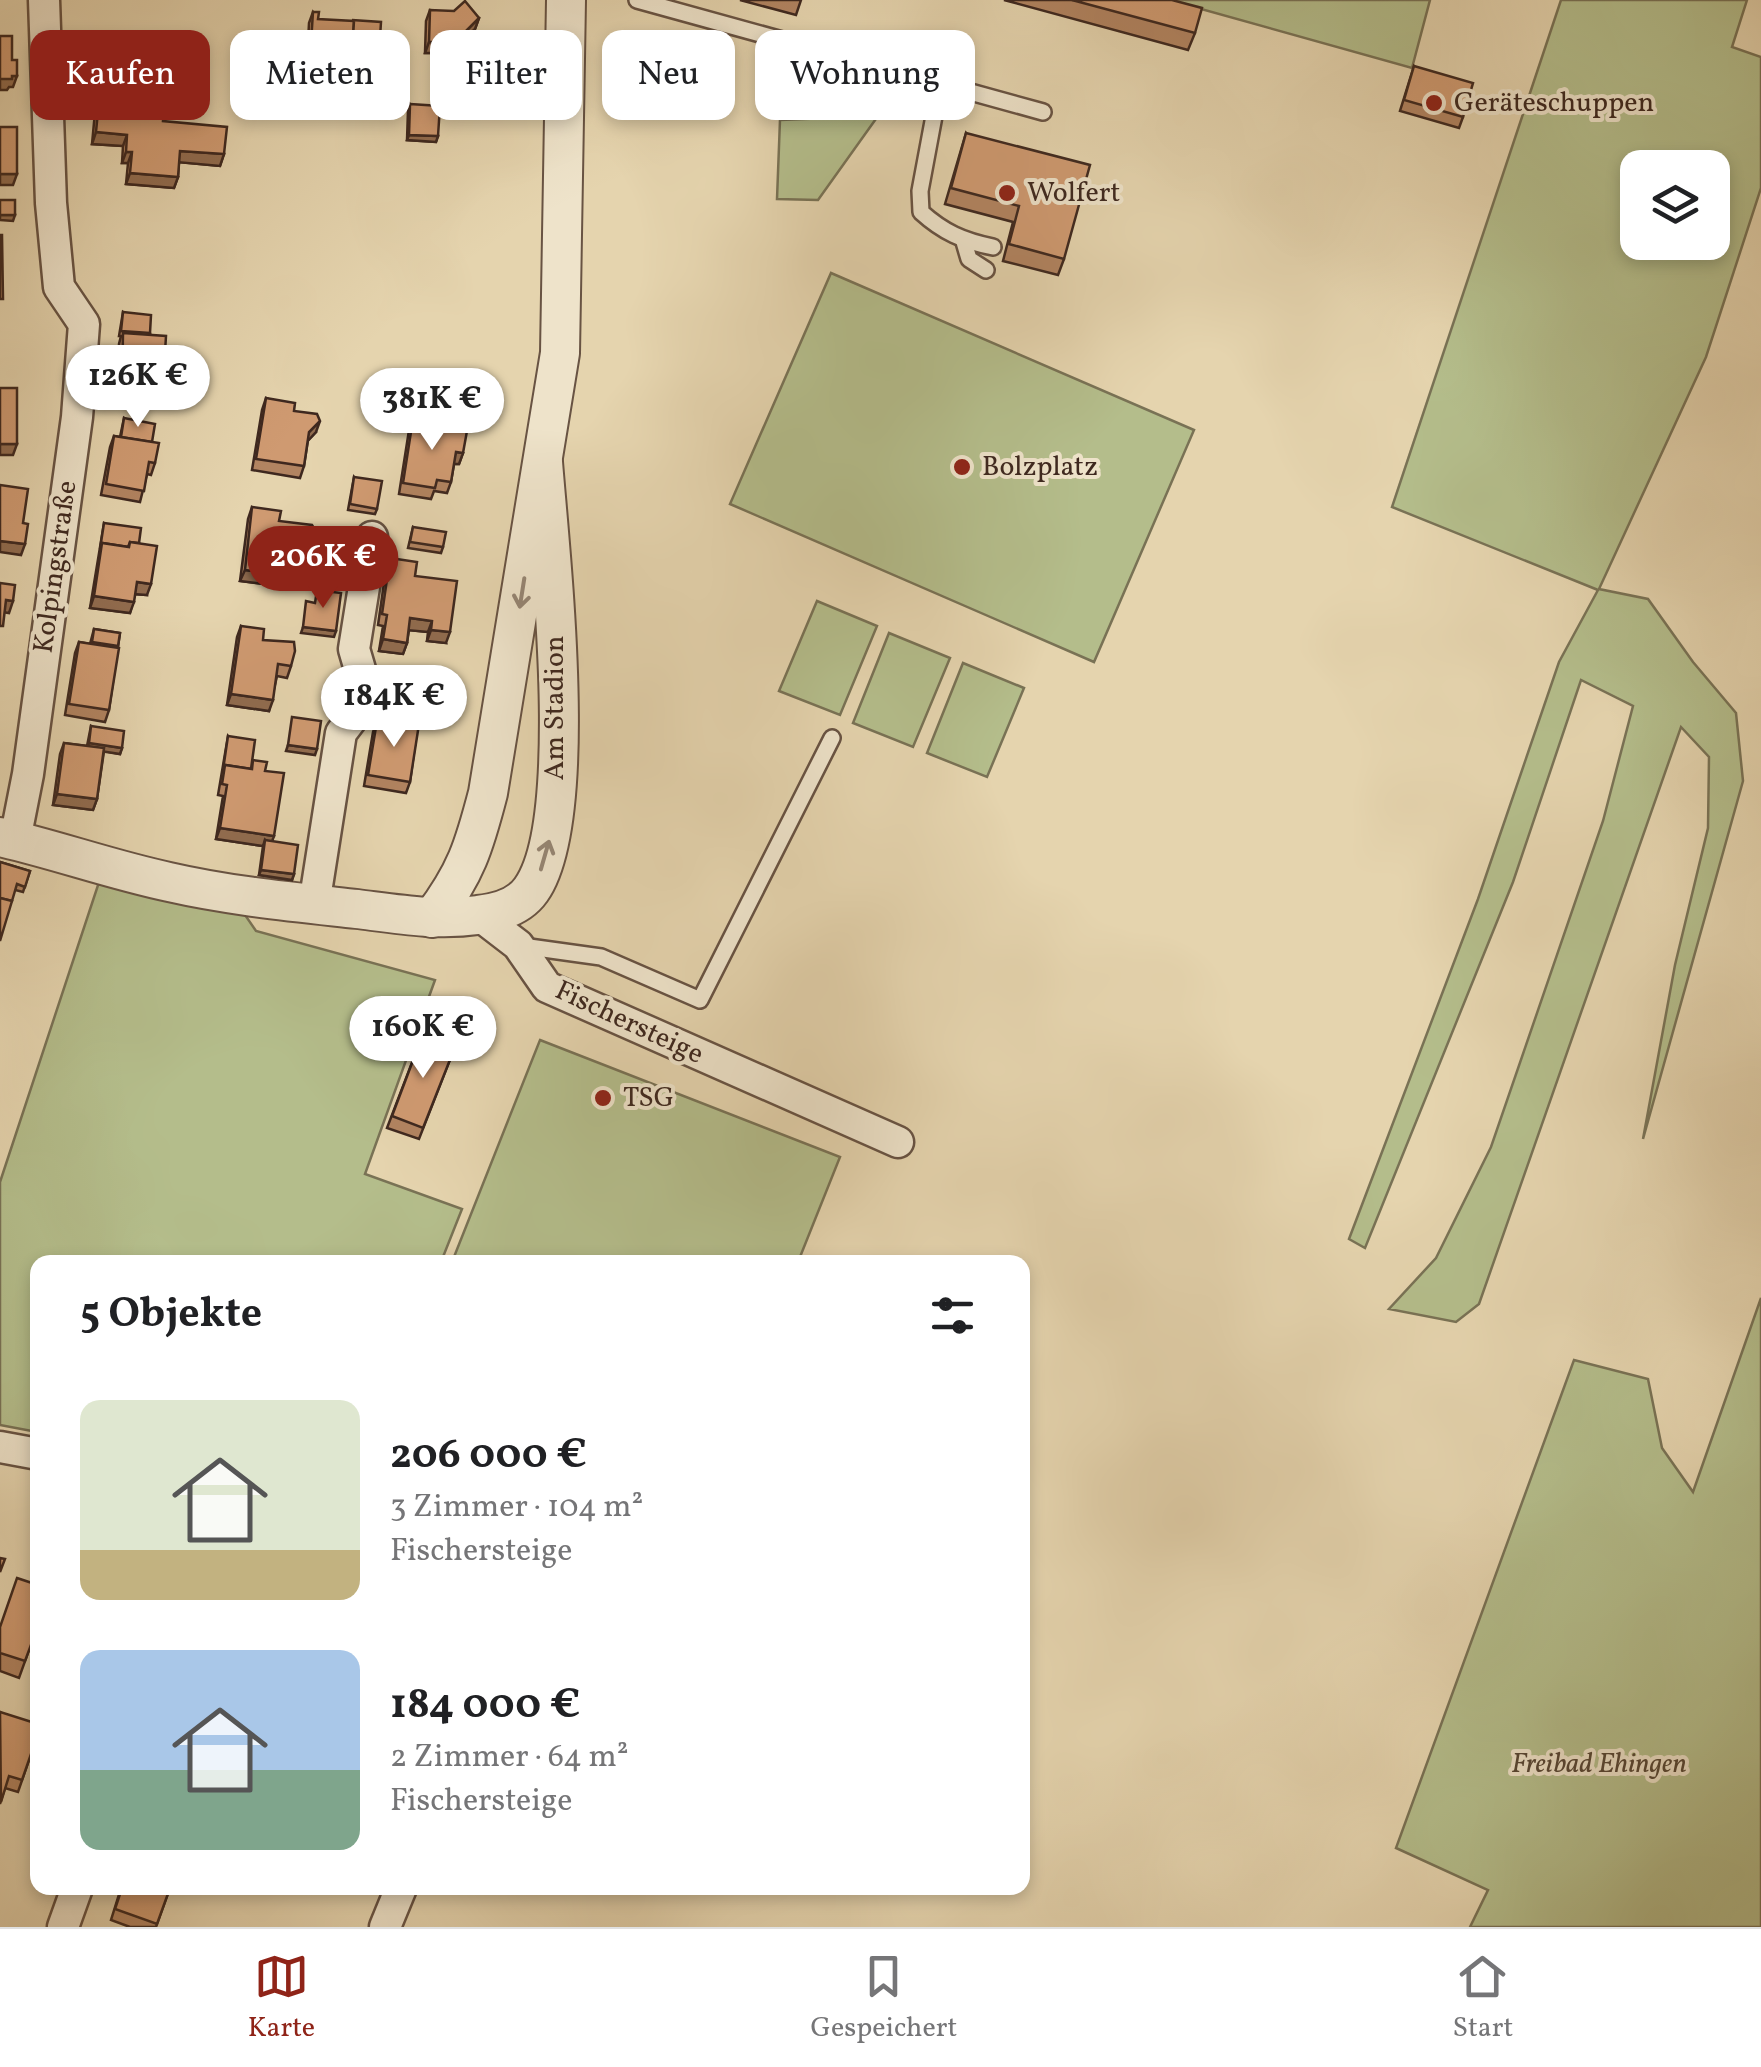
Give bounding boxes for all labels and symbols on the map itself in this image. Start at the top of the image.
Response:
place label: Geräteschuppen [1454,84,1654,123]
marker: Geräteschuppen [1423,92,1445,114]
place label: Wolfert [1027,174,1120,213]
marker: Wolfert [996,182,1018,204]
pin: 126K € [57,345,219,430]
pin: 381K € [351,368,513,453]
place label: Bolzplatz [982,448,1098,487]
marker: Bolzplatz [951,456,973,478]
street label: Kolpingstraße [25,478,87,656]
pin: 206K € [242,526,404,611]
one-way arrow [512,576,531,608]
street label: Am Stadion [536,635,575,781]
pin: 184K € [313,665,475,750]
one-way arrow [537,840,555,871]
street label: Fischersteige [548,972,710,1074]
pin: 160K € [342,996,504,1081]
place label: TSG [623,1079,674,1118]
marker: TSG [592,1087,614,1109]
park label: Freibad Ehingen [1511,1745,1687,1784]

